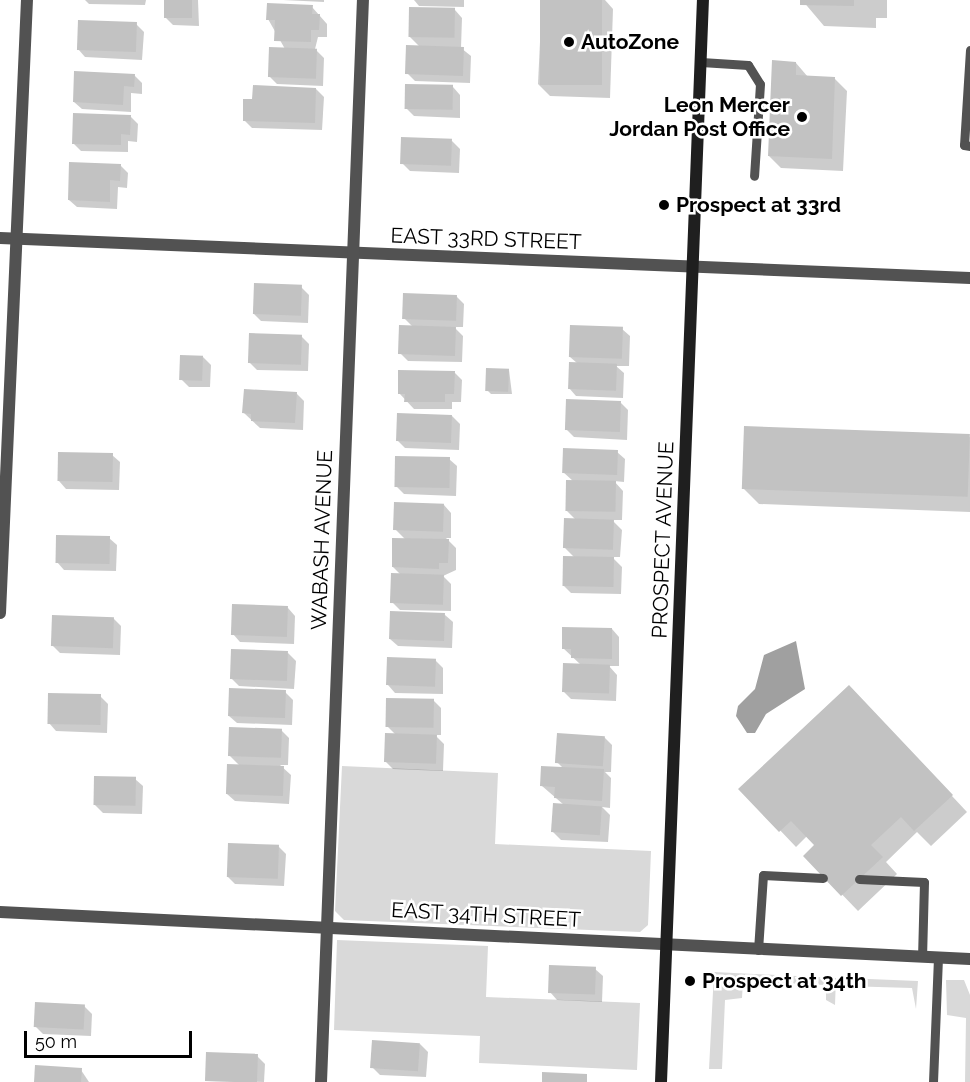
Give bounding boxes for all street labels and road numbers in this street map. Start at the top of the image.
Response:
street label: EAST 33RD STREET [390,223,582,255]
street label: PROSPECT AVENUE [647,441,679,639]
street label: WABASH AVENUE [306,449,338,631]
street label: EAST 34TH STREET [390,897,582,933]

